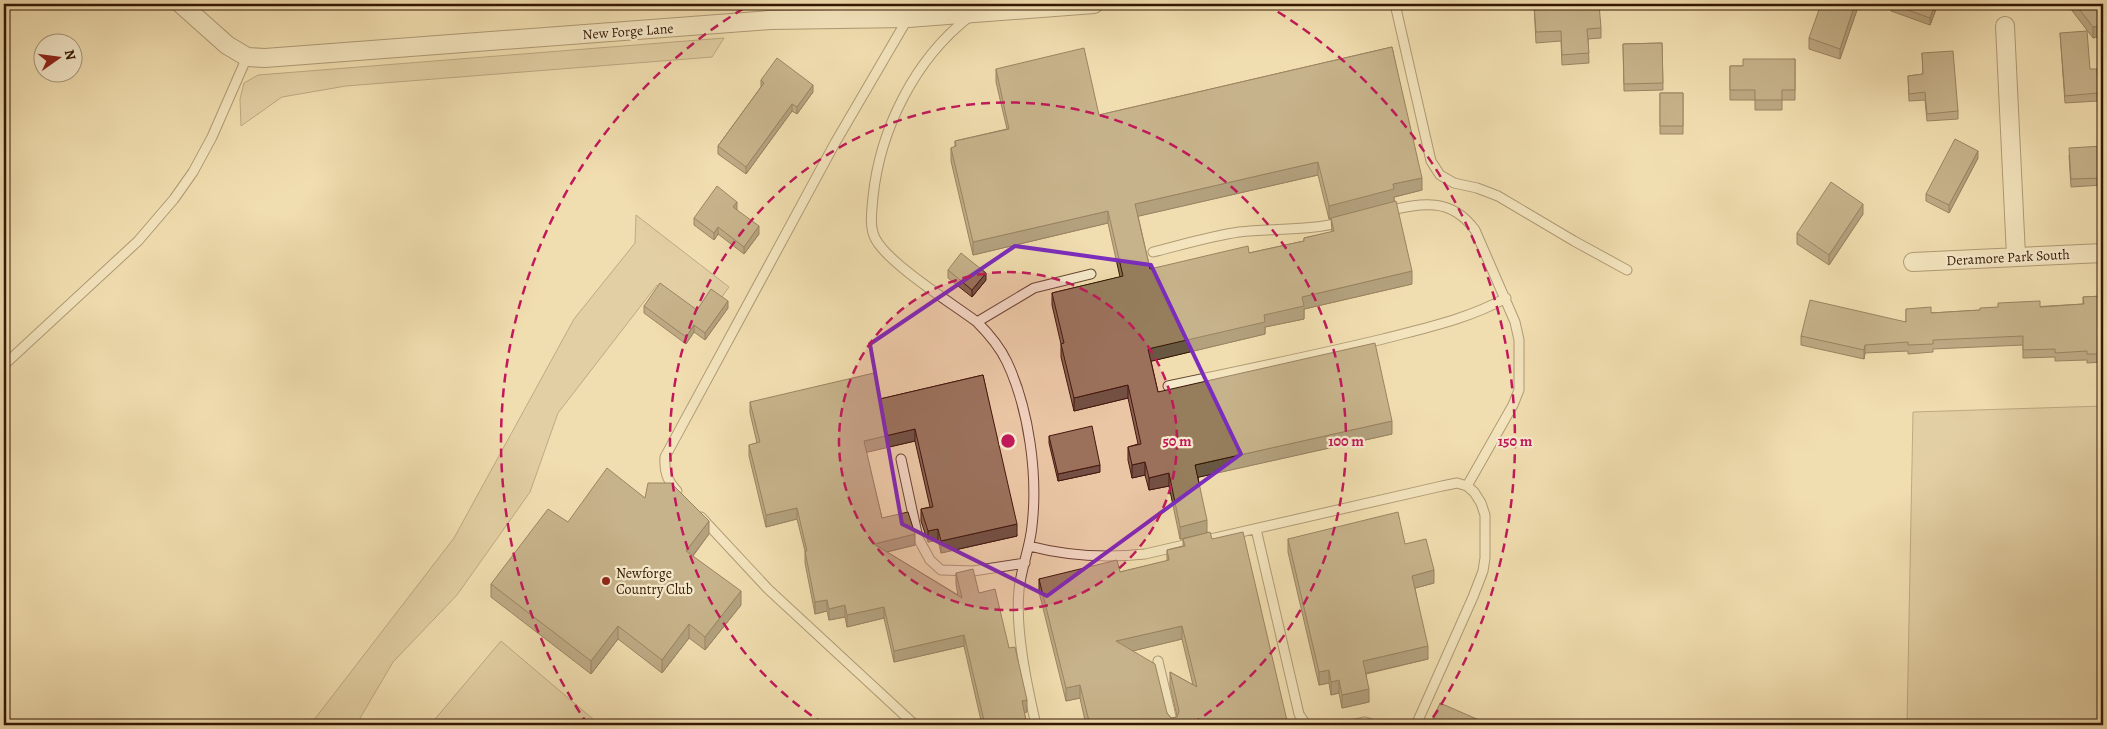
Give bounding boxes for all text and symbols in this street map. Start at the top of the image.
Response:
street label: New Forge Lane [582,19,674,44]
north arrow [32,32,82,82]
text: N [60,48,81,62]
street label: Deramore Park South [1946,245,2071,270]
text: 50 m [1162,431,1192,451]
text: 100 m [1328,431,1364,451]
text: 150 m [1498,431,1533,451]
centre of rings [999,432,1017,450]
place label: Newforge Country Club [616,564,693,599]
marker: Newforge Country Club [600,575,612,587]

